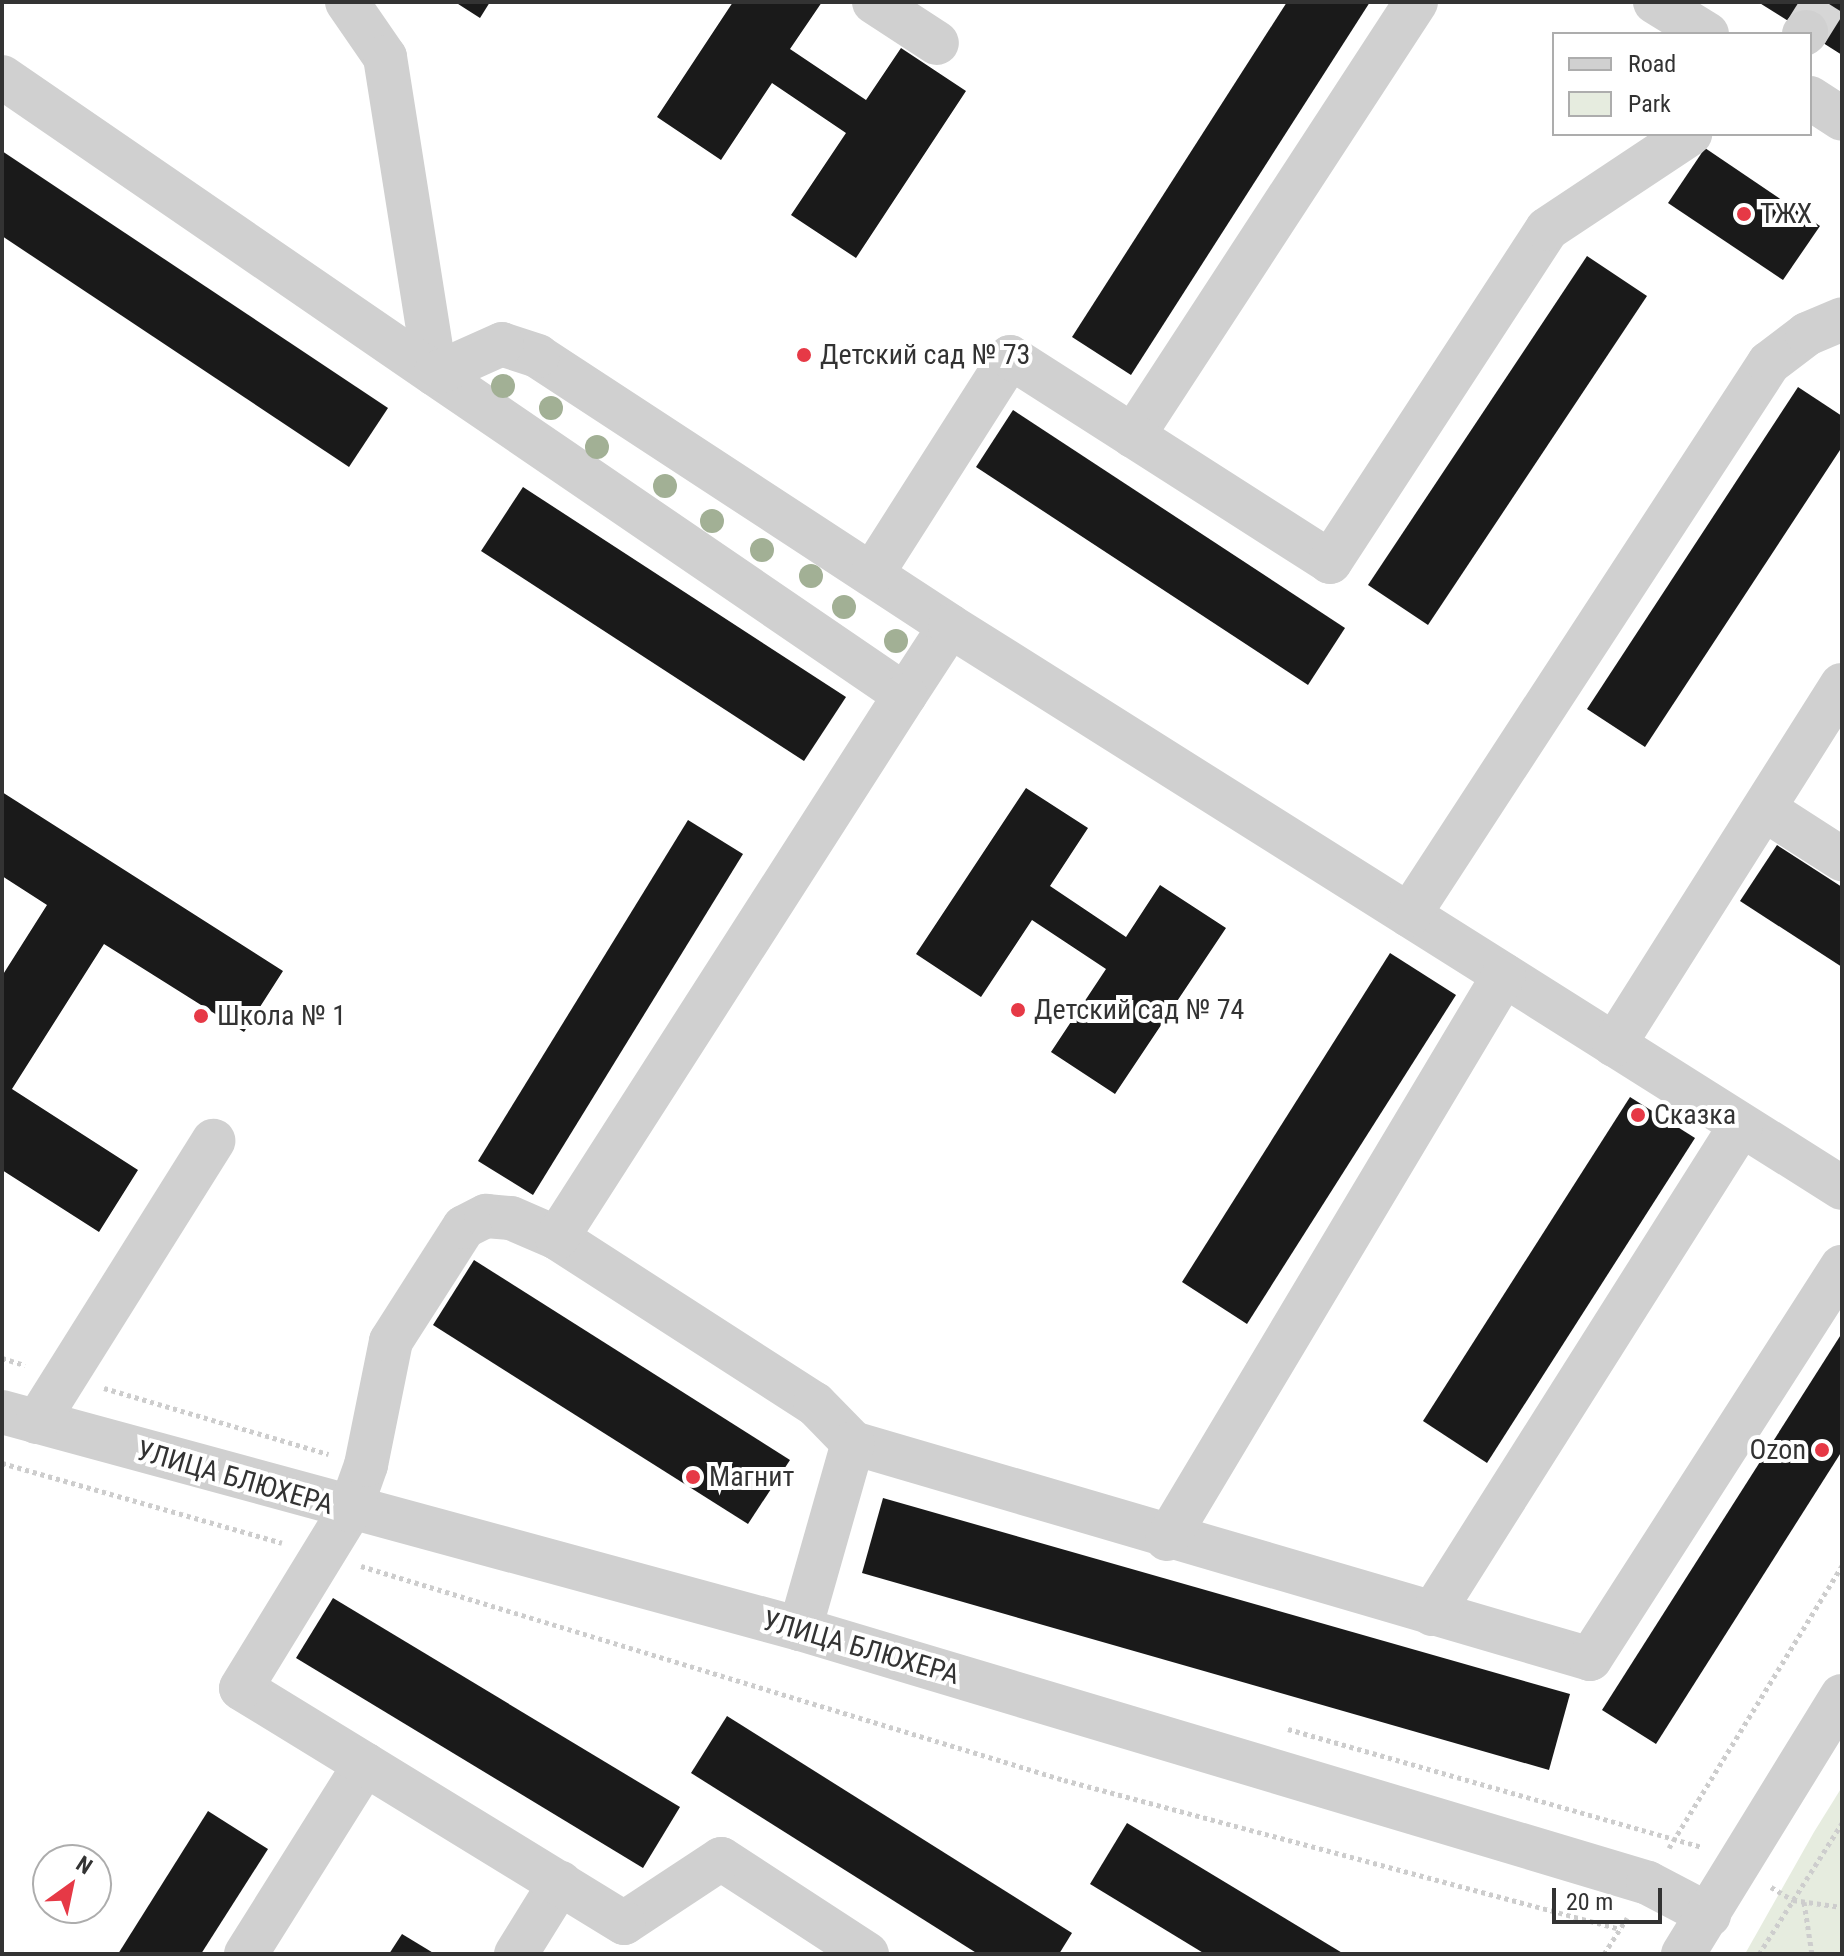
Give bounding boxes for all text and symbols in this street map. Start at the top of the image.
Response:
legend [1552,32,1812,136]
text: Road [1628,50,1676,78]
text: Park [1628,90,1671,118]
place label: ТЖХ [1760,197,1812,231]
marker: ТЖХ [1735,205,1753,223]
place label: Детский сад № 73 [820,338,1030,372]
marker: Детский сад № 73 [795,346,813,364]
place label: Детский сад № 74 [1034,993,1244,1027]
place label: Школа № 1 [217,999,346,1033]
marker: Детский сад № 74 [1009,1001,1027,1019]
marker: Школа № 1 [192,1007,210,1025]
place label: Сказка [1654,1098,1736,1132]
marker: Сказка [1629,1106,1647,1124]
place label: Ozon [1749,1433,1806,1467]
street label: УЛИЦА БЛЮХЕРА [133,1434,337,1522]
marker: Ozon [1813,1441,1831,1459]
place label: Магнит [709,1460,794,1494]
marker: Магнит [684,1468,702,1486]
street label: УЛИЦА БЛЮХЕРА [759,1604,963,1692]
north arrow [32,1844,112,1924]
text: N [72,1851,97,1879]
scale bar [1556,1872,1666,1922]
text: 20 m [1566,1888,1613,1916]

